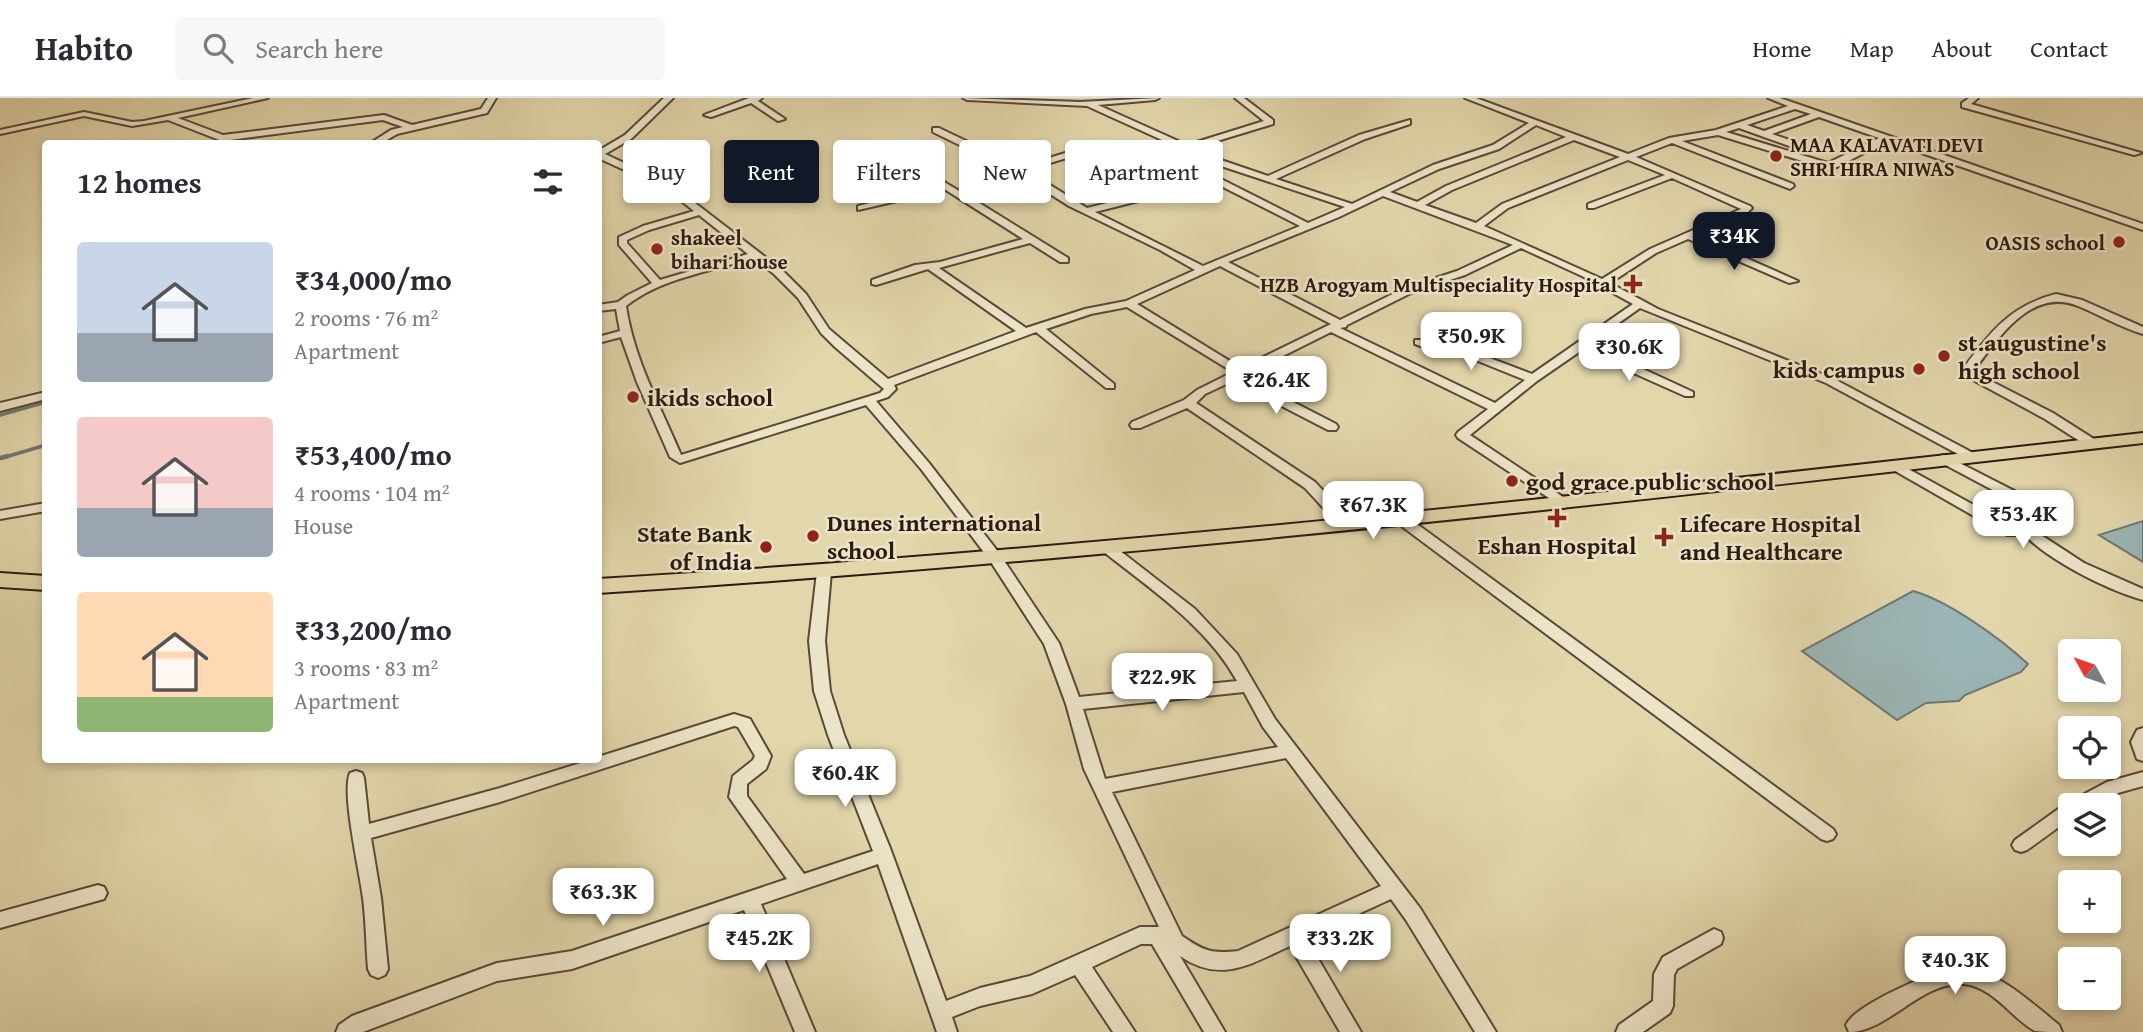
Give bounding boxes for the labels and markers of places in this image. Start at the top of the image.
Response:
place label: MAA KALAVATI DEVI SHRI HIRA NIWAS [1790,129,1983,184]
marker: MAA KALAVATI DEVI SHRI HIRA NIWAS [1768,148,1784,164]
pin: ₹34K [1693,212,1775,272]
place label: shakeel bihari house [671,222,788,277]
place label: OASIS school [1986,227,2105,258]
marker: OASIS school [2111,234,2127,250]
marker: shakeel bihari house [649,241,665,257]
place label: HZB Arogyam Multispeciality Hospital [1260,269,1617,300]
marker: HZB Arogyam Multispeciality Hospital [1623,274,1643,294]
pin: ₹50.9K [1414,313,1528,372]
pin: ₹30.6K [1572,324,1686,383]
place label: st.augustine's high school [1958,325,2107,388]
marker: st.augustine's high school [1936,348,1952,364]
place label: kids campus [1773,352,1905,387]
pin: ₹26.4K [1219,356,1333,416]
marker: kids campus [1911,361,1927,377]
place label: ikids school [647,380,774,415]
marker: ikids school [625,389,641,405]
place label: god grace public school [1526,464,1775,499]
marker: god grace public school [1504,473,1520,489]
pin: ₹67.3K [1316,482,1430,541]
pin: ₹53.4K [1966,490,2080,550]
place label: Dunes international school [827,505,1042,568]
place label: Lifecare Hospital and Healthcare [1680,506,1861,569]
marker: Eshan Hospital [1547,508,1567,528]
place label: State Bank of India [637,516,753,579]
marker: Lifecare Hospital and Healthcare [1654,527,1674,547]
marker: Dunes international school [805,528,821,544]
place label: Eshan Hospital [1478,528,1637,563]
marker: State Bank of India [758,539,774,555]
pin: ₹22.9K [1105,654,1219,713]
pin: ₹60.4K [788,750,902,809]
pin: ₹63.3K [546,868,660,928]
pin: ₹45.2K [702,914,816,974]
pin: ₹33.2K [1283,914,1397,974]
pin: ₹40.3K [1898,936,2012,996]

